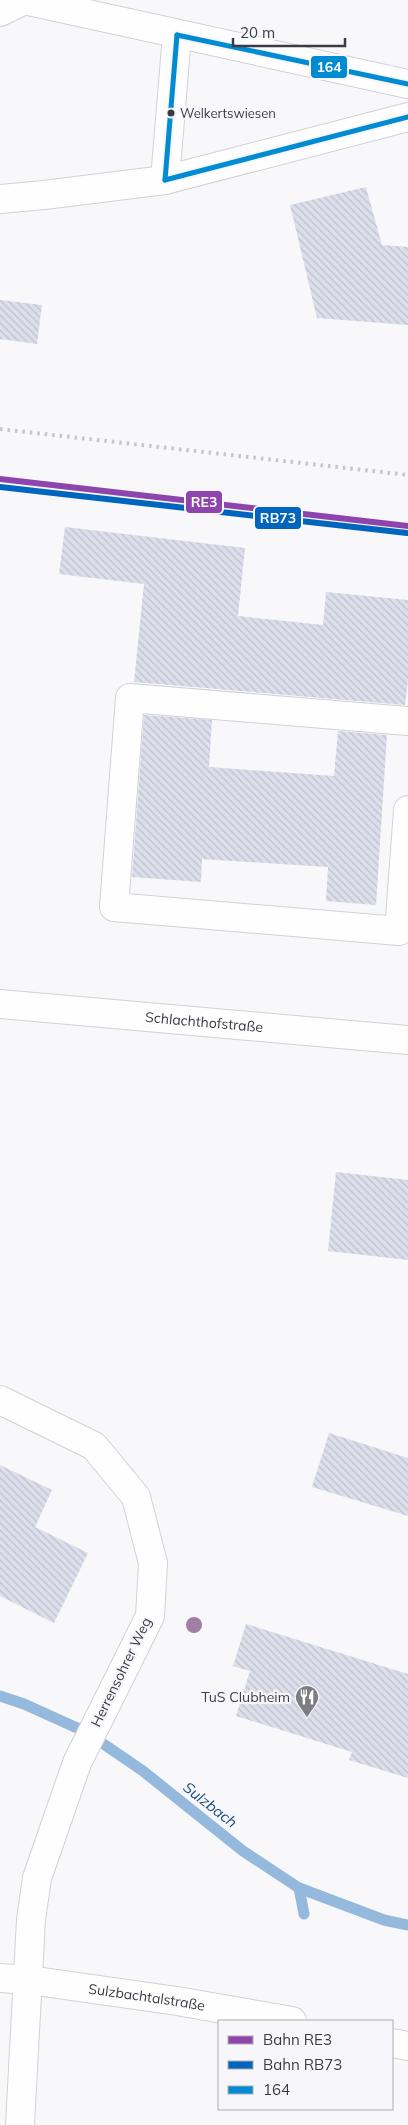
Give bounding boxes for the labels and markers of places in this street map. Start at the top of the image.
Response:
place label: Welkertswiesen [180,105,276,121]
marker: Welkertswiesen [166,108,176,118]
restaurant icon: TuS Clubheim [294,1684,320,1718]
place label: TuS Clubheim [201,1688,290,1706]

